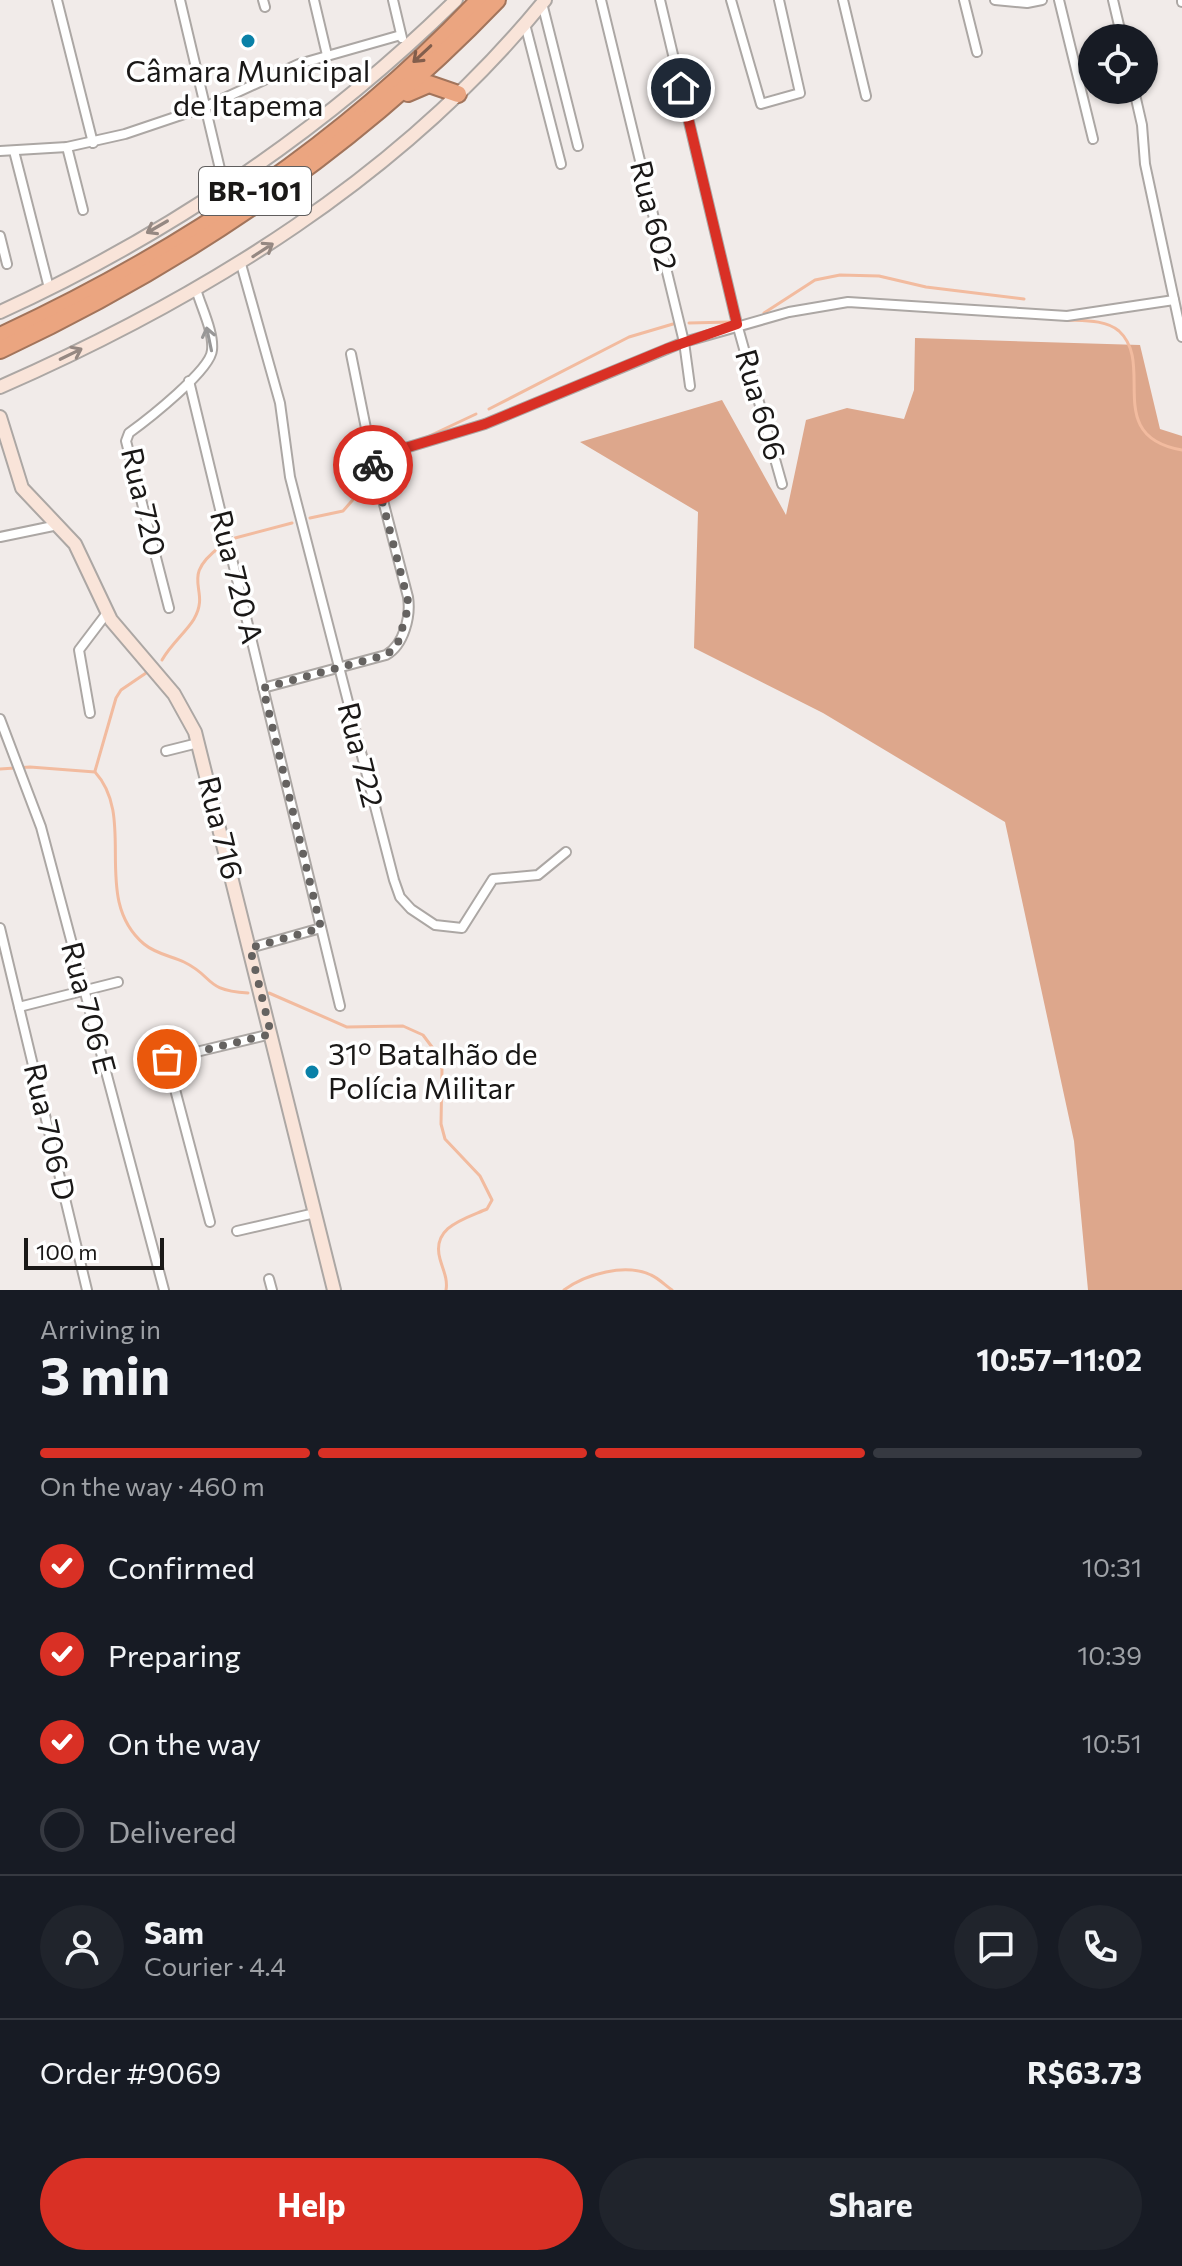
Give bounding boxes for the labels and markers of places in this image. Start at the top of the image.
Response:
marker: Câmara Municipal de Itapema [239,32,257,50]
place label: Câmara Municipal de Itapema [126,51,371,122]
pin [647,54,715,122]
pin [133,1025,201,1093]
place label: 31º Batalhão de Polícia Militar [328,1034,538,1105]
marker: 31º Batalhão de Polícia Militar [303,1063,321,1081]

